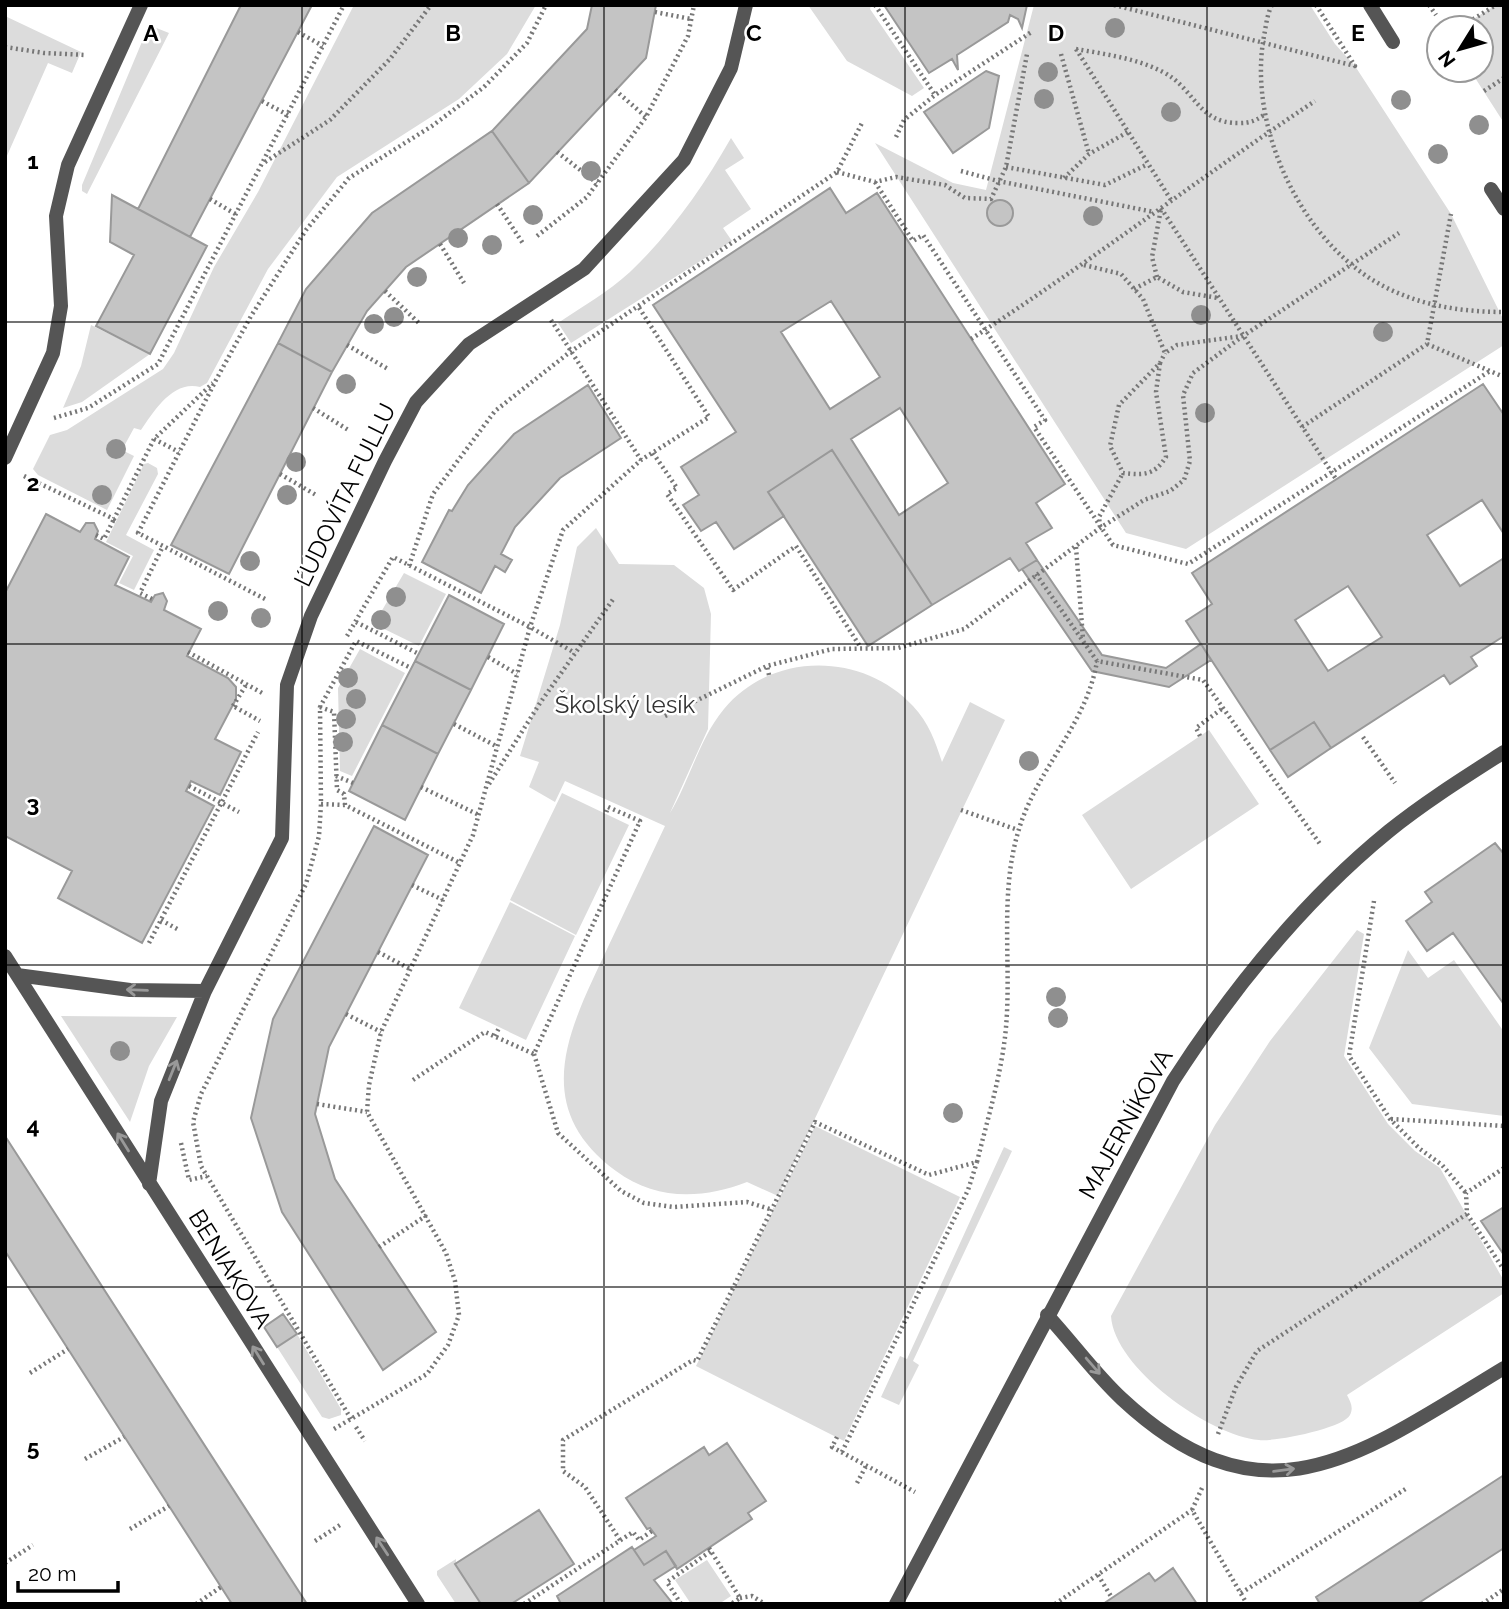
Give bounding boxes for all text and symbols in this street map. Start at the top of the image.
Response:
north arrow [1425,14,1495,84]
text: A [143,19,159,46]
text: B [445,19,461,46]
text: C [746,19,762,46]
text: D [1048,19,1064,46]
text: E [1351,19,1365,46]
text: N [1433,47,1460,72]
text: 1 [27,147,39,174]
street label: ĽUDOVÍTA FULLU [288,398,402,591]
text: 2 [27,469,39,496]
park label: Školský lesík [555,689,695,719]
text: 3 [27,790,39,817]
one-way arrow [126,983,149,996]
street label: MAJERNÍKOVA [1073,1044,1179,1204]
one-way arrow [168,1059,181,1081]
text: 4 [26,1112,40,1139]
one-way arrow [116,1133,130,1153]
street label: BENIAKOVA [183,1204,278,1333]
one-way arrow [251,1346,265,1366]
one-way arrow [1085,1357,1101,1375]
text: 5 [27,1434,40,1461]
one-way arrow [1272,1463,1294,1476]
one-way arrow [375,1537,390,1556]
scale bar [18,1550,117,1594]
text: 20 m [28,1561,76,1586]

